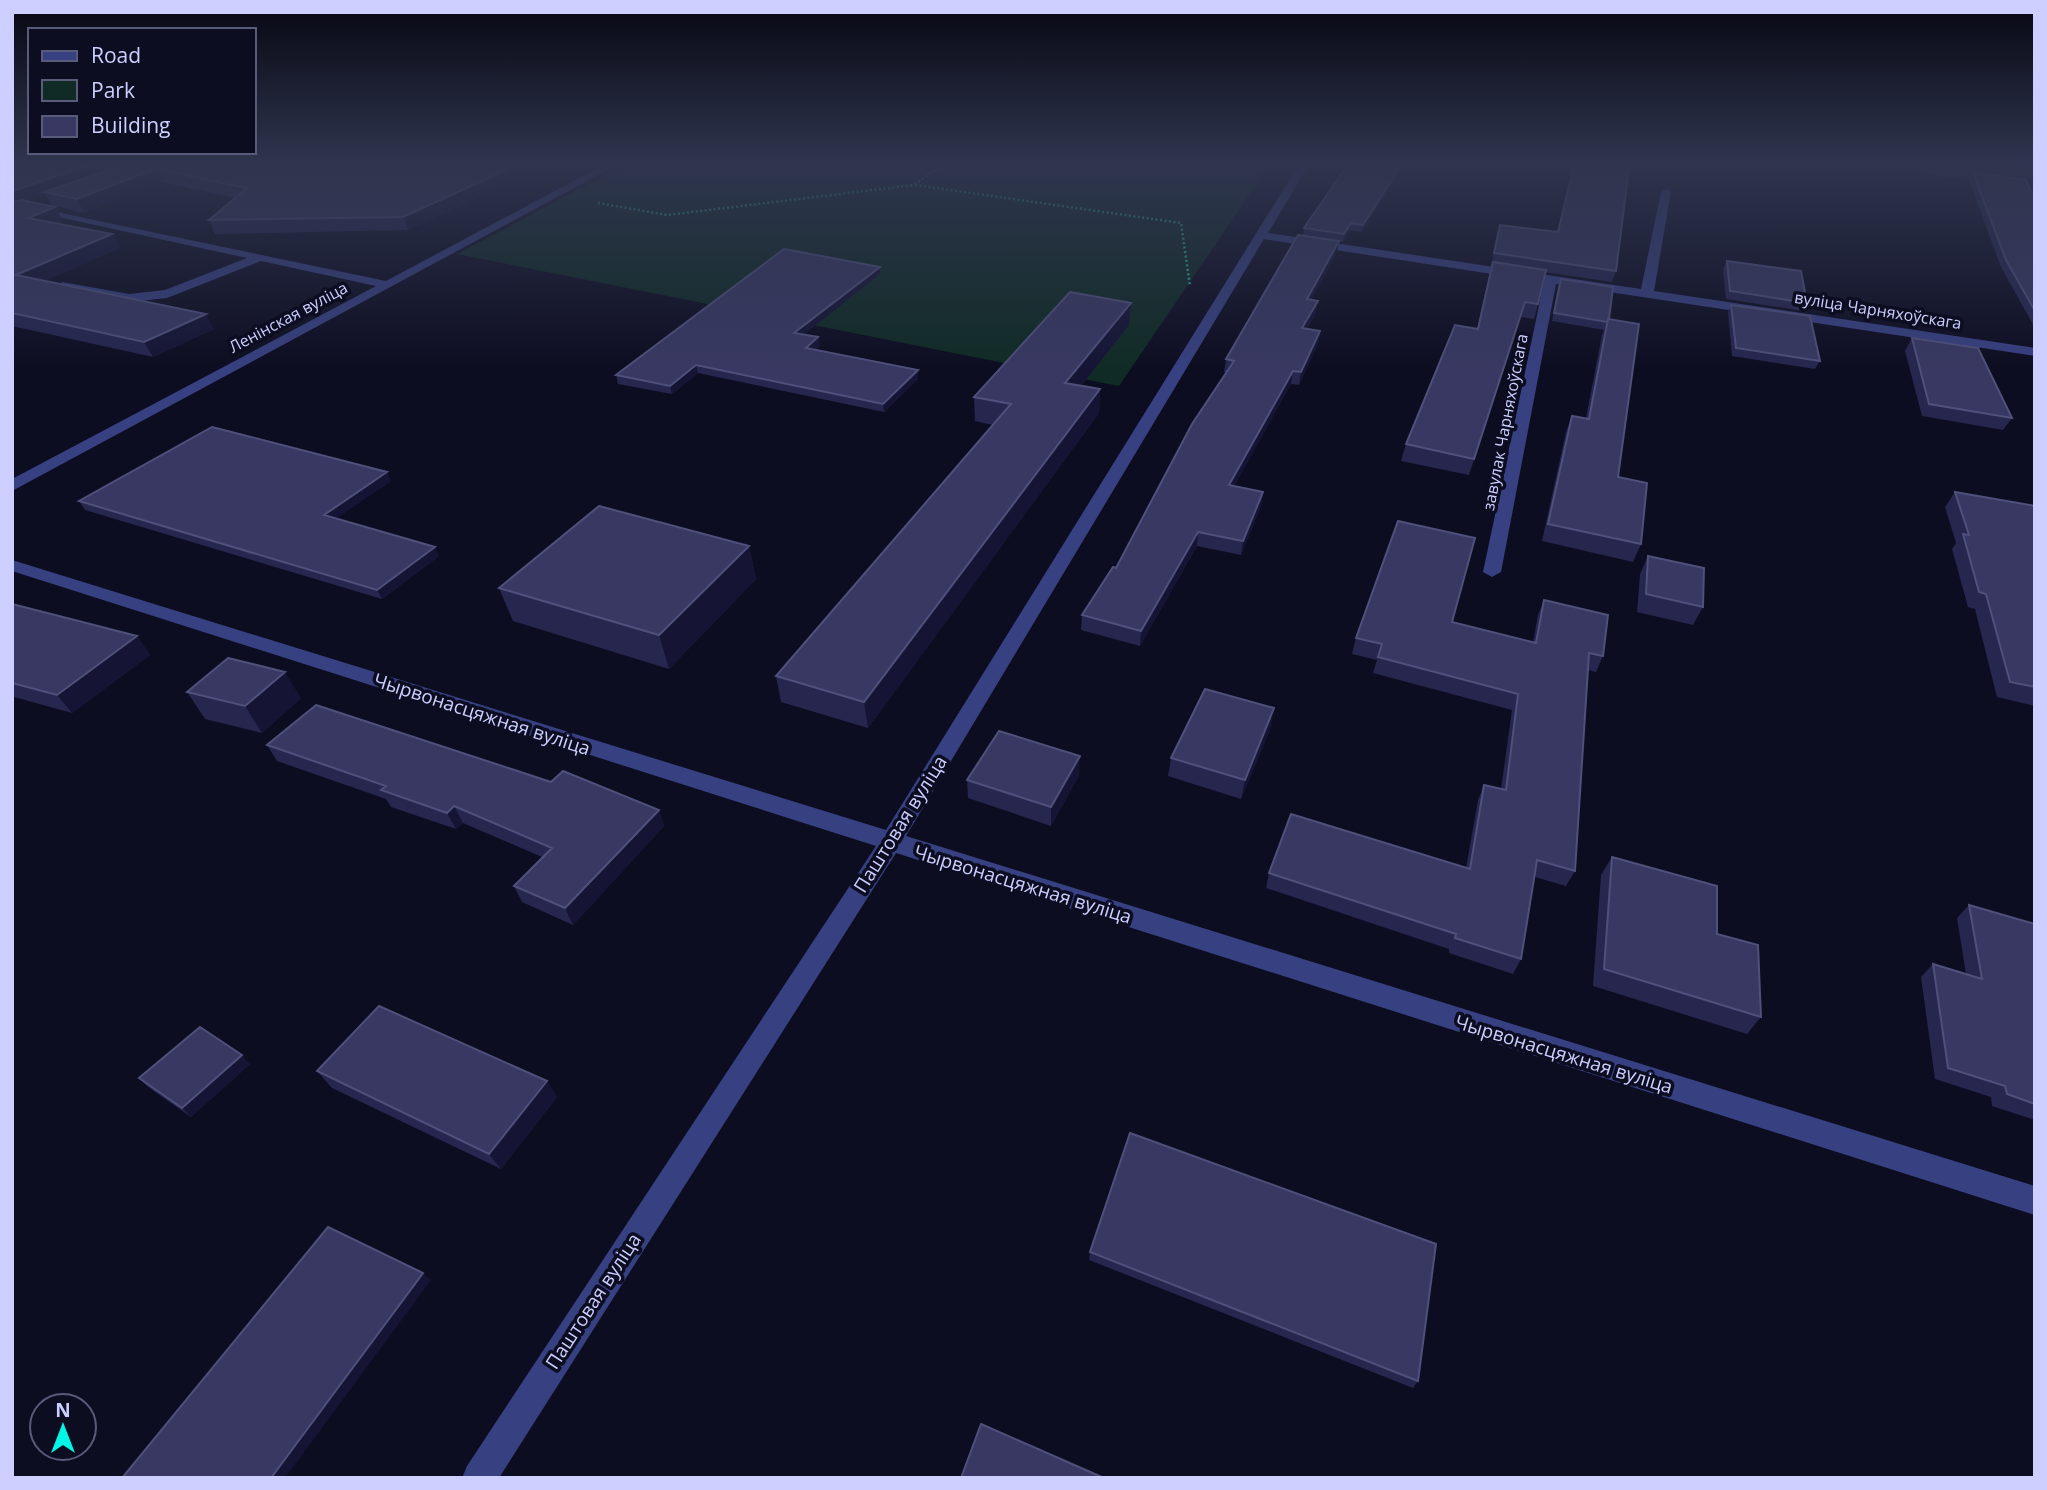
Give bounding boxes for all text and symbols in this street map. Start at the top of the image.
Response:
legend [28,28,256,154]
text: Road [91,41,141,69]
text: Park [91,76,135,104]
text: Building [91,111,170,139]
street label: Ленінская вуліца [225,276,351,358]
street label: вуліца Чарняхоўскага [1793,286,1963,334]
street label: завулак Чарняхоўскага [1477,332,1533,512]
street label: Чырвонасцяжная вуліца [370,667,594,761]
street label: Паштовая вуліца [847,750,953,898]
street label: Чырвонасцяжная вуліца [911,838,1135,930]
street label: Чырвонасцяжная вуліца [1452,1008,1676,1100]
street label: Паштовая вуліца [539,1228,647,1374]
north arrow [28,1392,98,1462]
text: N [55,1397,71,1423]

